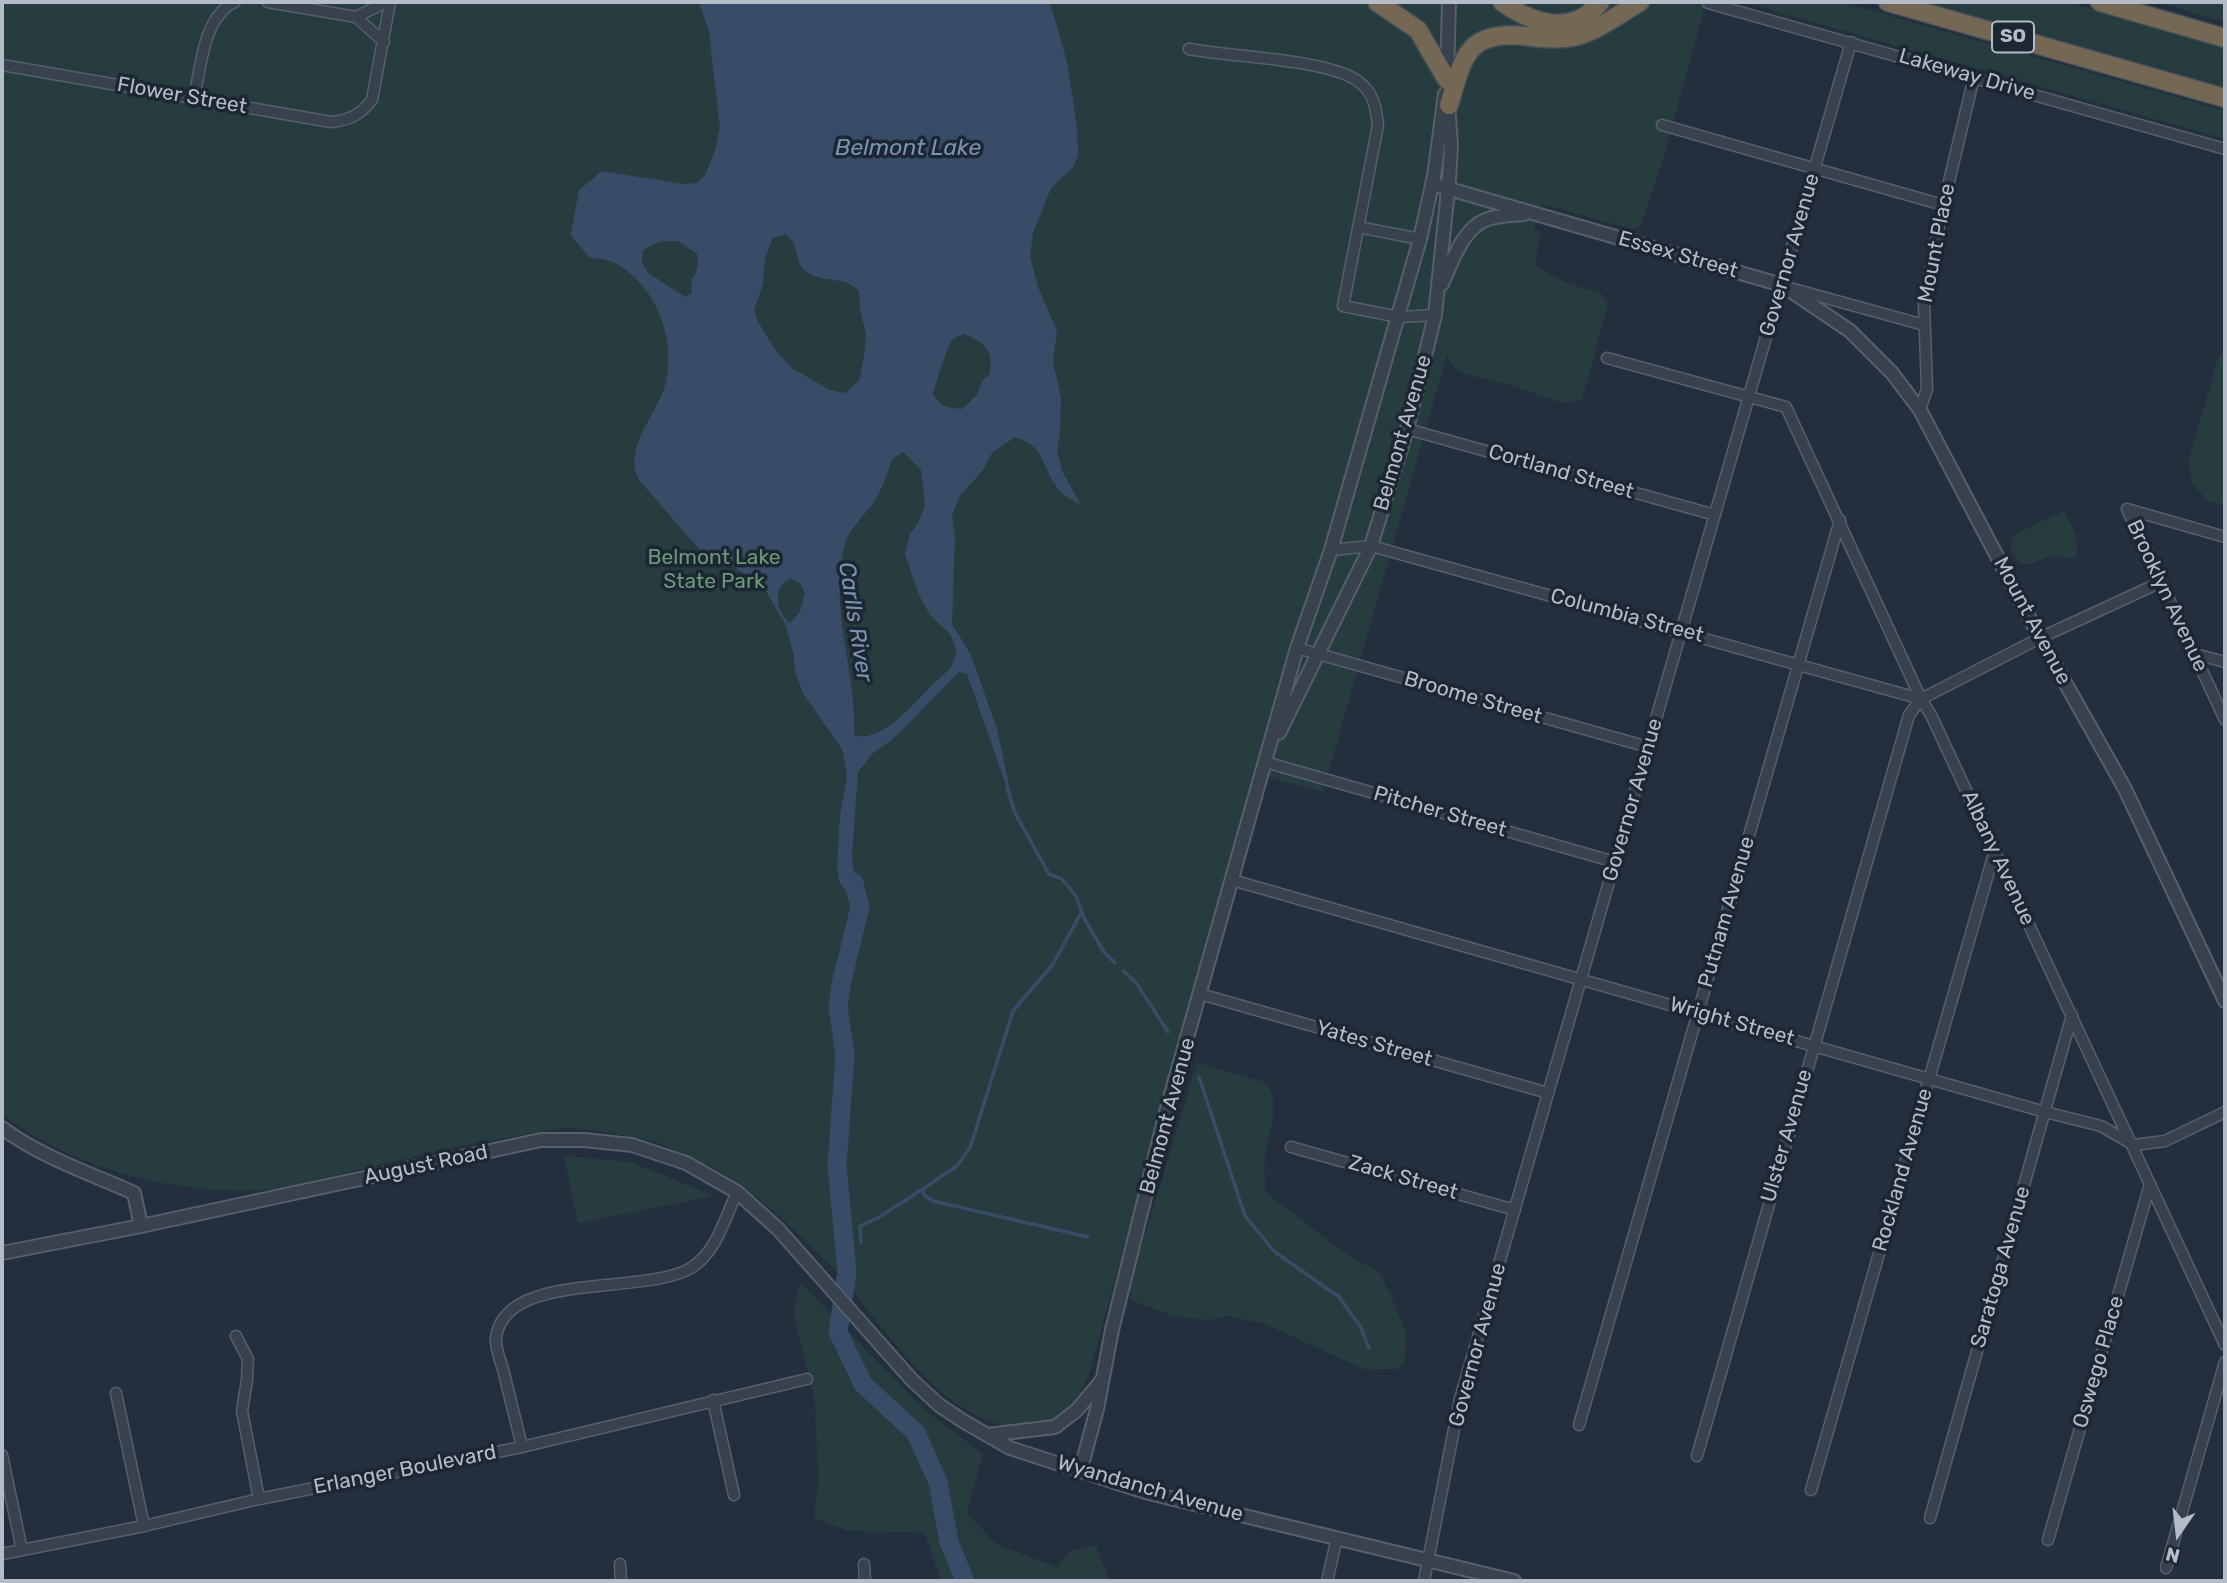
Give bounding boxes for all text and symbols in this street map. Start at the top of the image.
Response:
road number: SO [1992,22,2034,52]
street label: Lakeway Drive [1896,44,2038,106]
street label: Flower Street [115,72,249,120]
water label: Belmont Lake [835,134,981,162]
street label: Governor Avenue [1755,171,1825,339]
street label: Mount Place [1913,181,1961,305]
street label: Essex Street [1615,226,1741,284]
street label: Belmont Avenue [1369,352,1437,514]
street label: Cortland Street [1485,439,1637,505]
street label: Brooklyn Avenue [2121,516,2213,676]
park label: Belmont Lake State Park [647,545,781,595]
street label: Mount Avenue [1988,553,2076,689]
water label: Carlls River [832,560,878,684]
street label: Columbia Street [1548,583,1706,649]
street label: Broome Street [1401,666,1545,730]
street label: Governor Avenue [1598,716,1668,884]
street label: Pitcher Street [1371,781,1509,843]
street label: Albany Avenue [1956,787,2040,929]
street label: Putnam Avenue [1693,834,1761,990]
street label: Wright Street [1667,992,1797,1052]
street label: Yates Street [1313,1015,1435,1073]
street label: Belmont Avenue [1135,1035,1201,1197]
street label: Ulster Avenue [1756,1067,1818,1205]
street label: Rockland Avenue [1868,1085,1938,1255]
street label: August Road [362,1140,490,1190]
street label: Zack Street [1345,1150,1461,1206]
street label: Saratoga Avenue [1966,1183,2036,1351]
street label: Governor Avenue [1444,1260,1512,1430]
street label: Oswego Place [2068,1293,2130,1431]
street label: Erlanger Boulevard [311,1440,499,1500]
street label: Wyandanch Avenue [1054,1450,1246,1528]
north arrow [2143,1499,2213,1569]
text: N [2163,1542,2182,1568]

